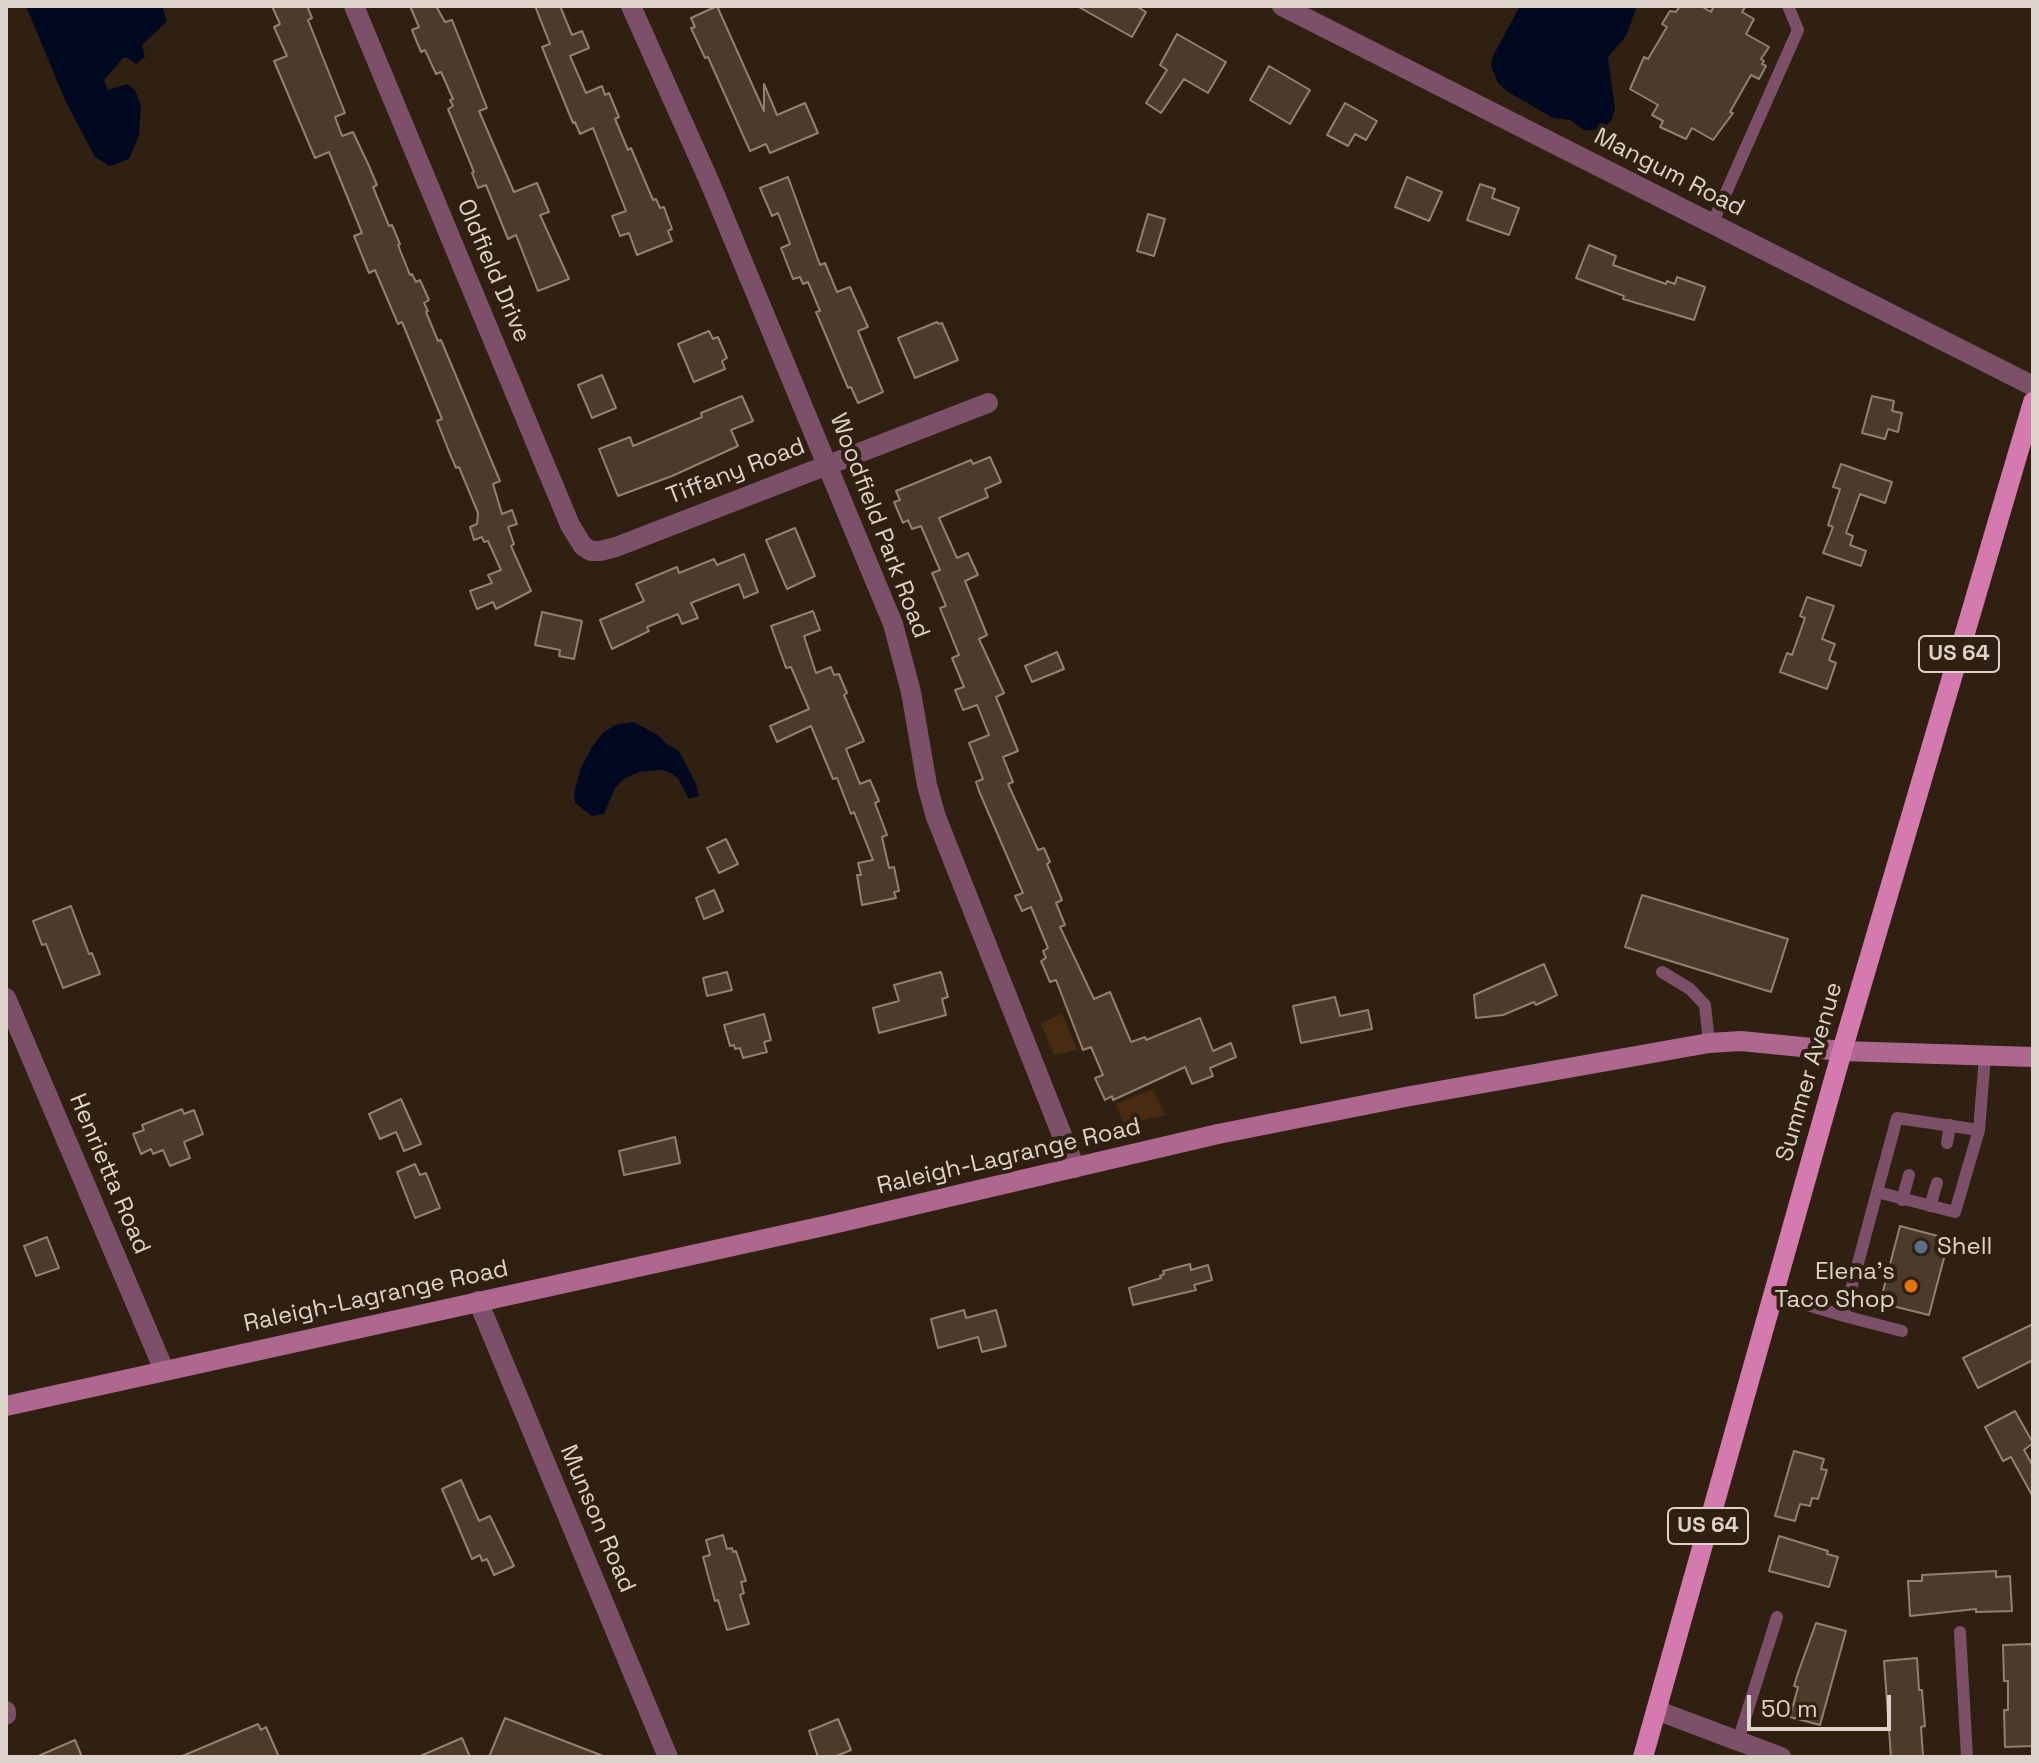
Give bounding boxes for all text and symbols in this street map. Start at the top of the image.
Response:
street label: Mangum Road [1589,123,1749,223]
street label: Oldfield Drive [450,195,536,347]
street label: Woodfield Park Road [823,410,935,642]
street label: Tiffany Road [663,432,809,512]
road number: US 64 [1919,636,1999,672]
street label: Summer Avenue [1771,979,1849,1165]
street label: Henrietta Road [62,1089,156,1259]
street label: Raleigh-Lagrange Road [874,1113,1144,1201]
place label: Shell [1937,1233,1992,1261]
marker: Shell [1912,1238,1930,1256]
street label: Raleigh-Lagrange Road [241,1255,511,1339]
place label: Elena's Taco Shop [1774,1258,1895,1314]
marker: Elena's Taco Shop [1902,1277,1920,1295]
street label: Munson Road [553,1441,641,1597]
road number: US 64 [1668,1508,1748,1544]
scale bar [1751,1679,1895,1729]
text: 50 m [1761,1693,1818,1724]

